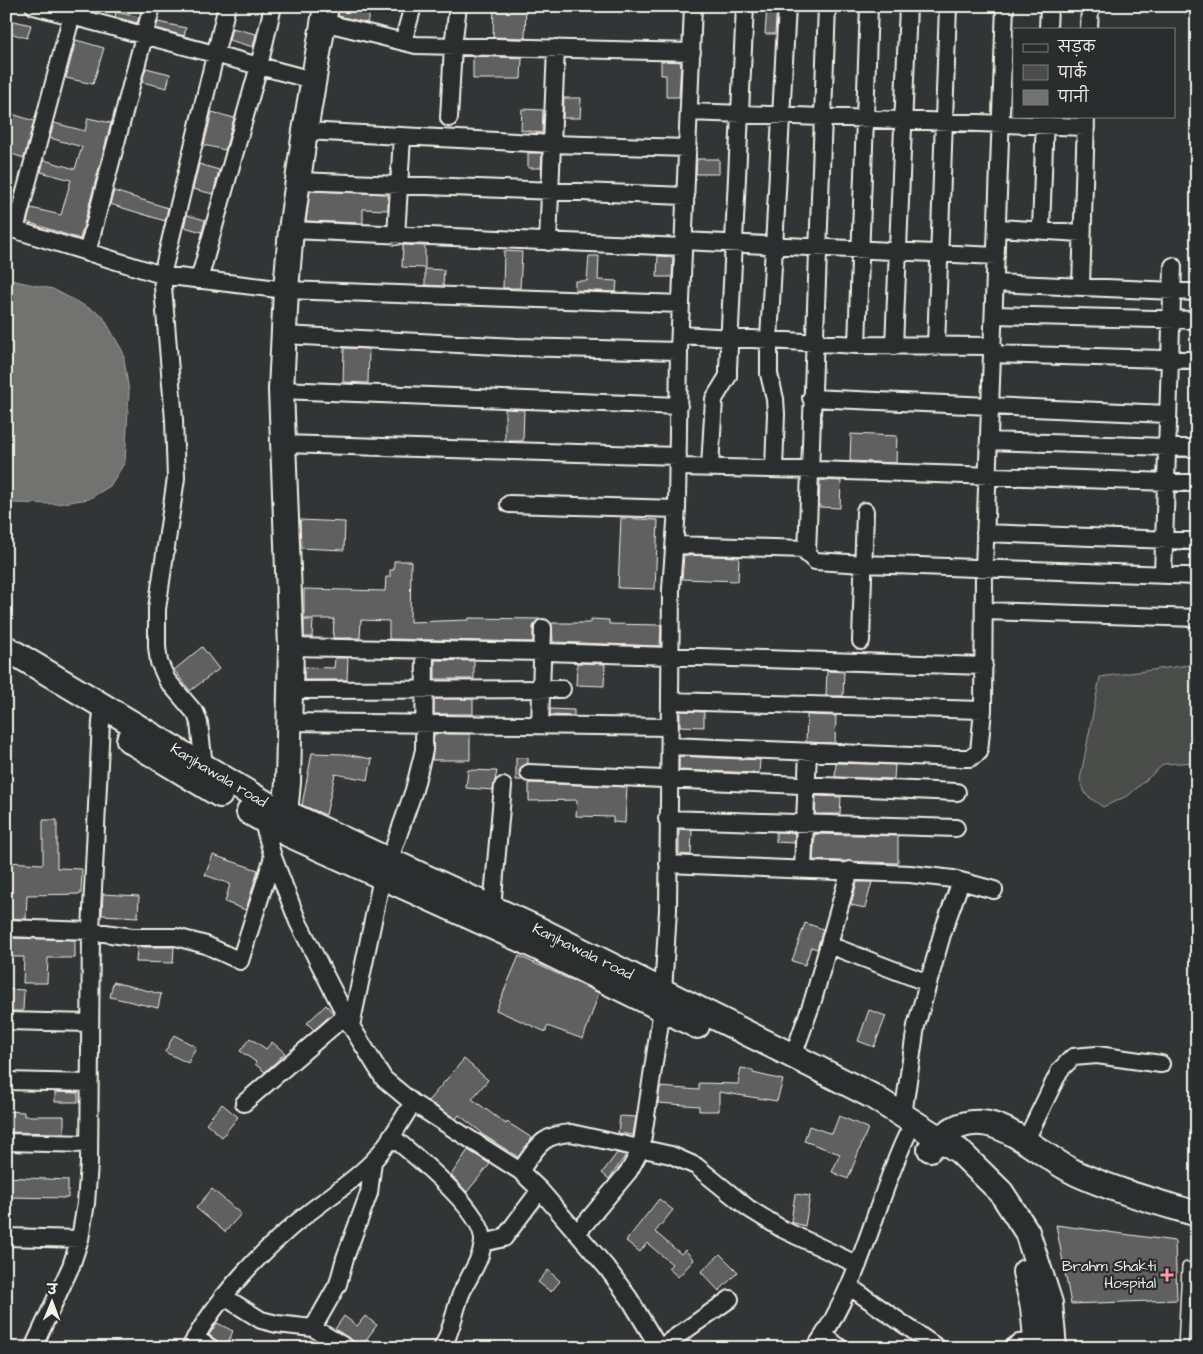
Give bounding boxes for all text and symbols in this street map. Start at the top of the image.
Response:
legend [1013,28,1176,118]
text: सड़क [1057,37,1096,58]
text: पार्क [1057,61,1088,84]
text: पानी [1057,85,1090,108]
street label: Kanjhawala road [166,738,271,813]
street label: Kanjhawala road [529,918,637,985]
place label: Brahm Shakti Hospital [1062,1256,1157,1294]
marker: Brahm Shakti Hospital [1160,1268,1174,1282]
north arrow [28,1276,78,1326]
text: उ [45,1280,59,1300]

